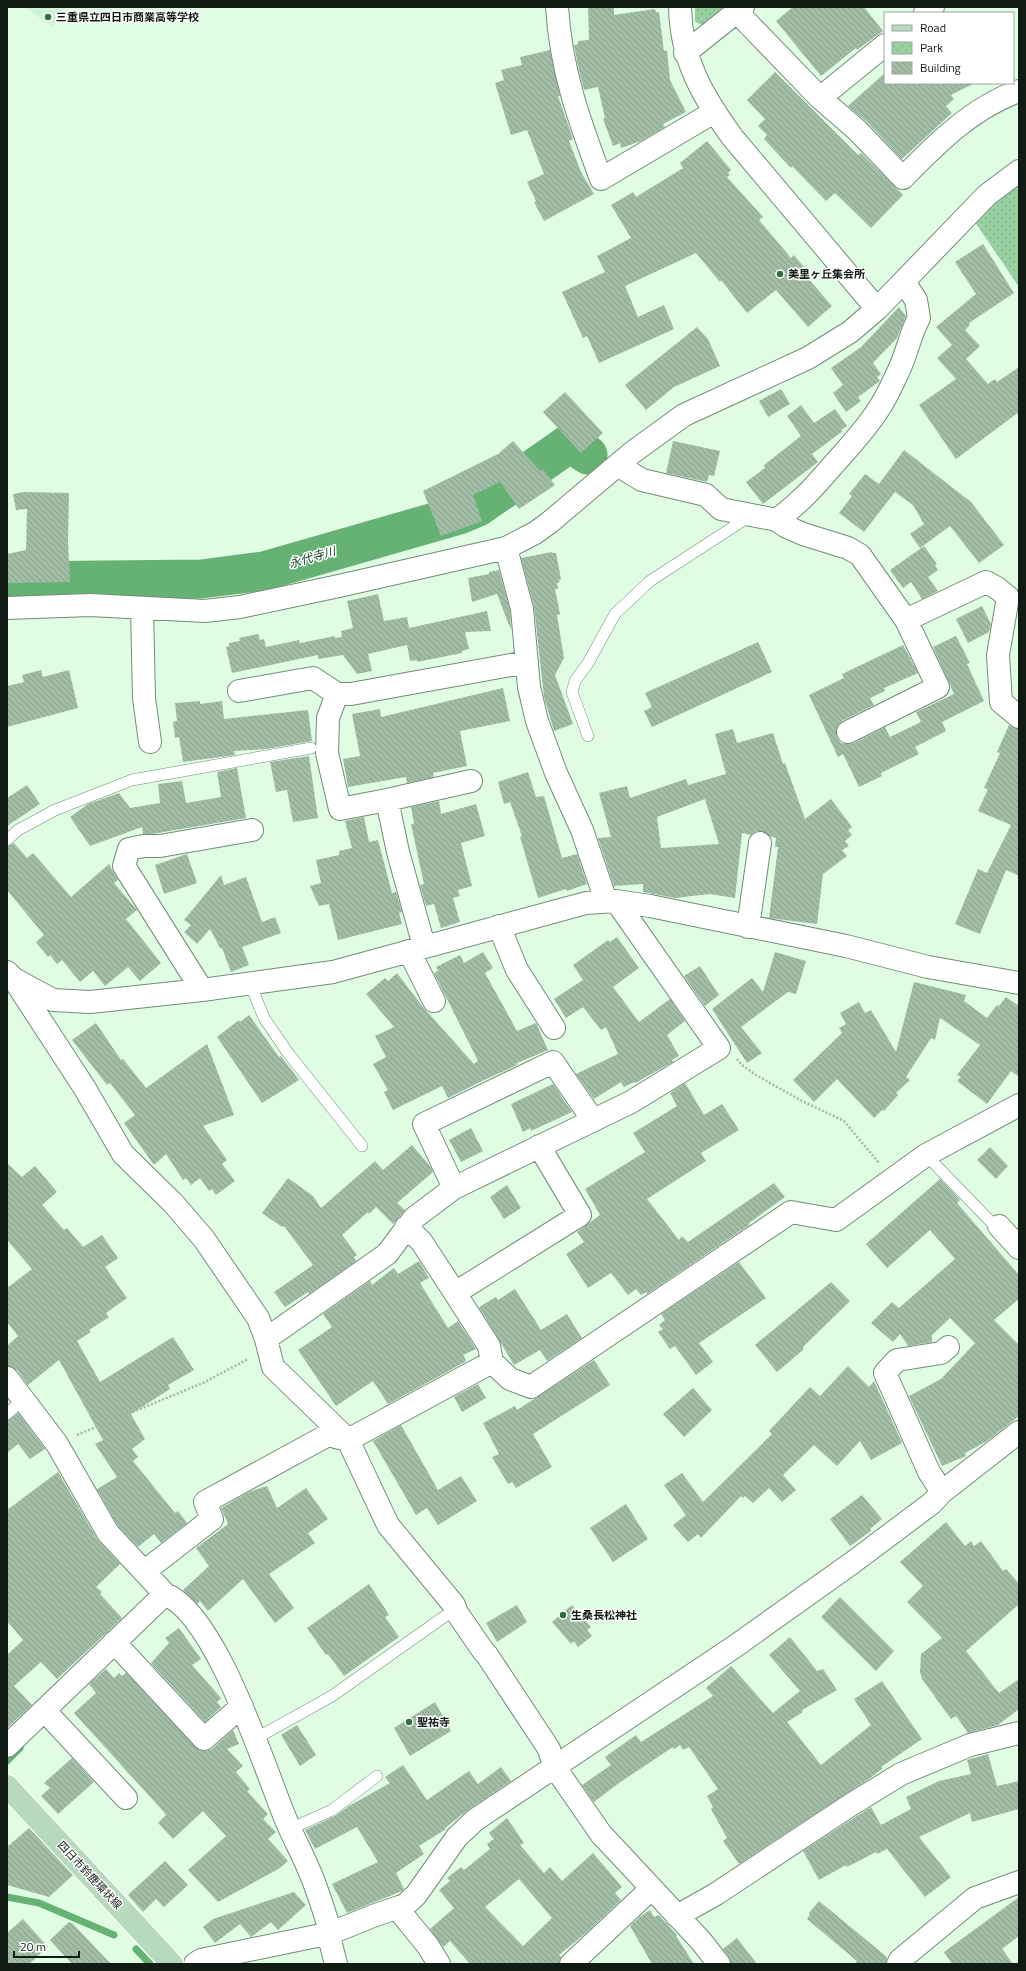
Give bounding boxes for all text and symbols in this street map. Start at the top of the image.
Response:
place label: 三重県立四日市商業高等学校 [56,9,199,25]
marker: 三重県立四日市商業高等学校 [43,12,53,22]
legend [884,12,1014,84]
text: Road [920,18,946,37]
text: Park [920,38,943,57]
text: Building [920,58,961,77]
place label: 美里ヶ丘集会所 [788,266,865,282]
marker: 美里ヶ丘集会所 [775,269,785,279]
water label: 永代寺川 [286,541,340,573]
place label: 生桑長松神社 [571,1607,637,1623]
marker: 生桑長松神社 [558,1610,568,1620]
place label: 聖祐寺 [417,1714,450,1730]
marker: 聖祐寺 [404,1717,414,1727]
street label: 四日市鈴鹿環状線 [54,1837,126,1913]
scale bar [14,1933,79,1959]
text: 20 m [20,1937,46,1956]

